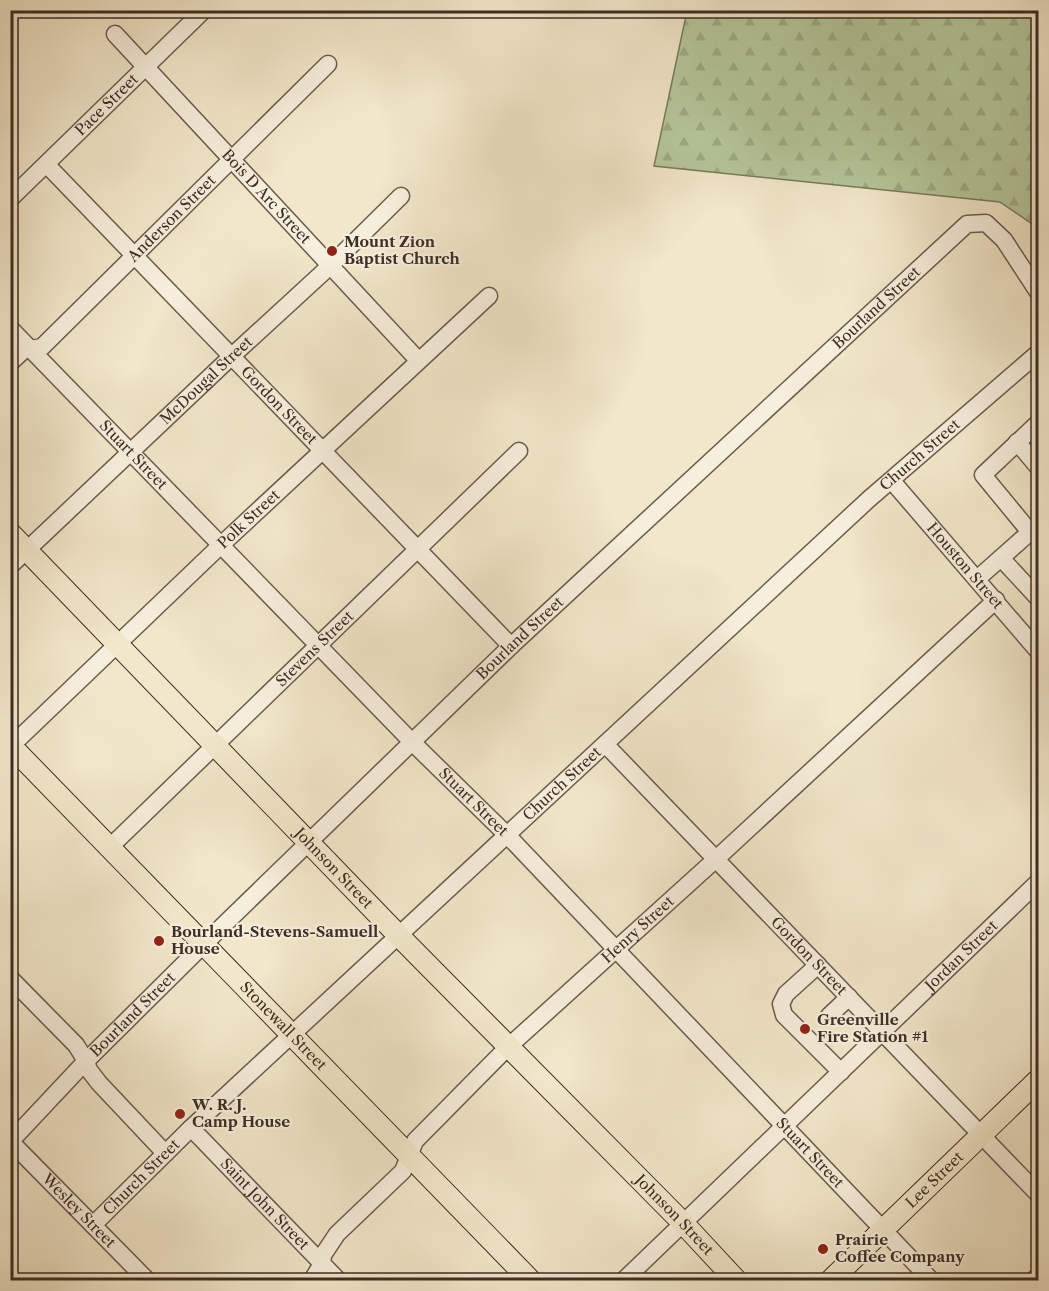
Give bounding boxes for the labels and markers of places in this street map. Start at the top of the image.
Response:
place label: Mount Zion Baptist Church [344,232,461,268]
marker: Mount Zion Baptist Church [325,244,339,258]
place label: Bourland-Stevens-Samuell House [171,922,378,958]
marker: Bourland-Stevens-Samuell House [152,934,166,948]
place label: Greenville Fire Station #1 [817,1010,929,1046]
marker: Greenville Fire Station #1 [798,1022,812,1036]
place label: W. R. J. Camp House [191,1095,290,1131]
marker: W. R. J. Camp House [173,1107,187,1121]
place label: Prairie Coffee Company [835,1230,965,1266]
marker: Prairie Coffee Company [816,1242,830,1256]

